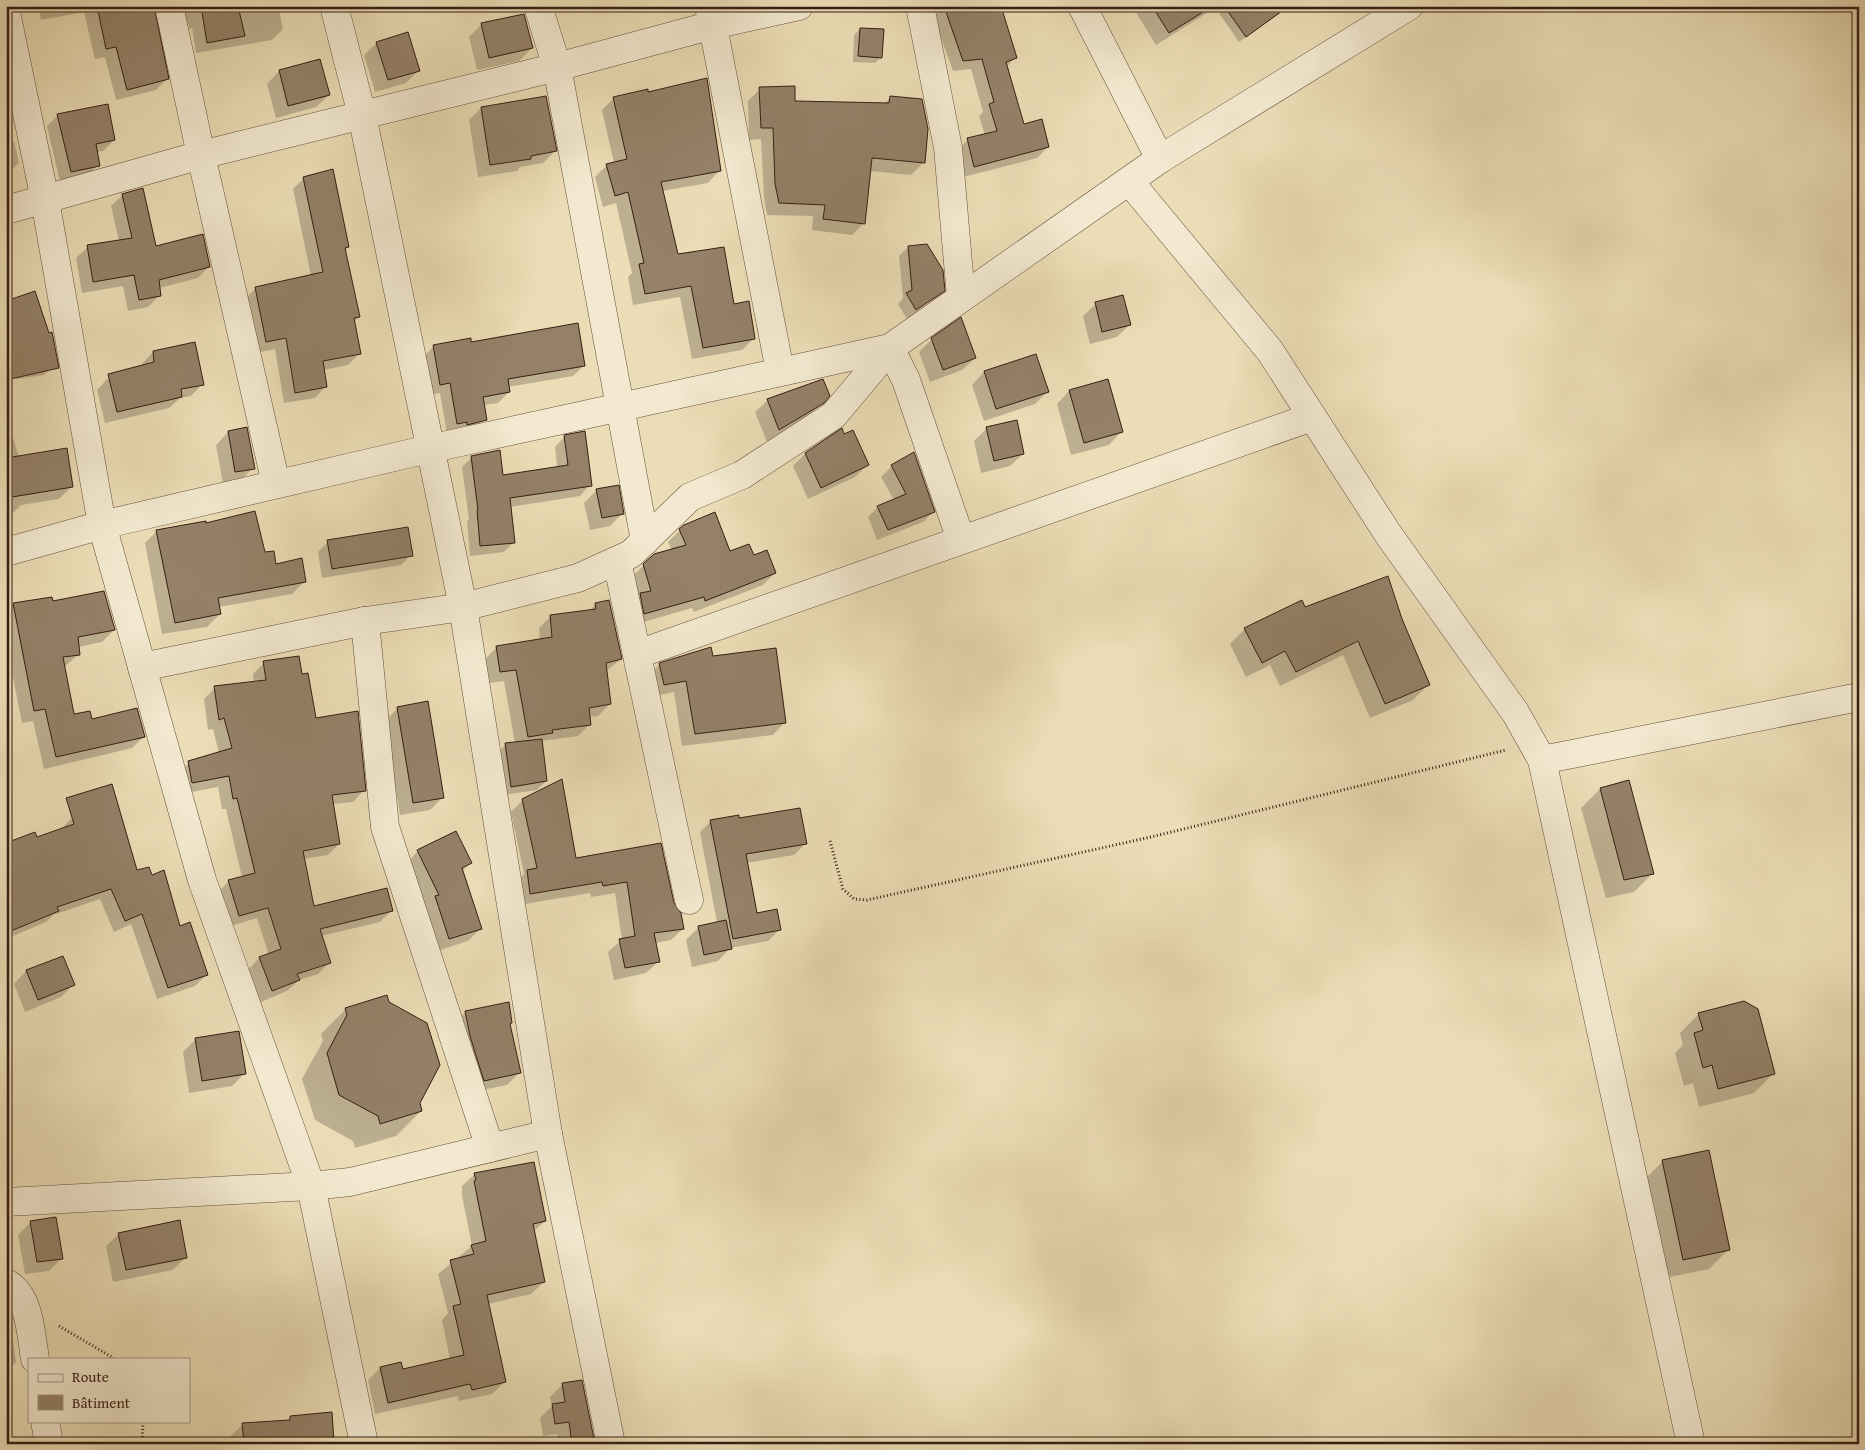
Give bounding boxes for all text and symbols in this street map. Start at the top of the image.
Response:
legend [28,1358,190,1422]
text: Route [72,1366,109,1387]
text: Bâtiment [72,1392,131,1413]

